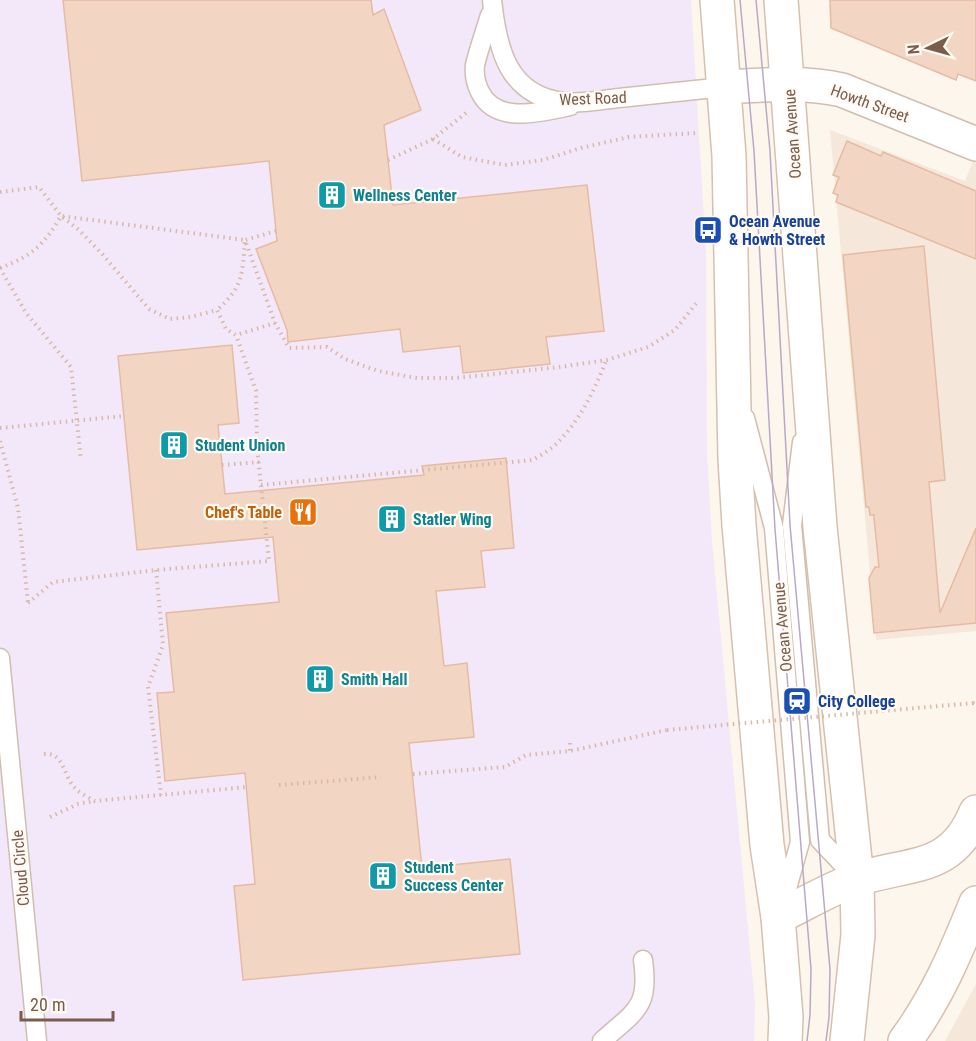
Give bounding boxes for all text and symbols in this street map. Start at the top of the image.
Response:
north arrow [898,18,958,78]
text: N [904,44,923,55]
street label: Howth Street [828,81,912,127]
street label: West Road [559,88,627,109]
street label: Ocean Avenue [780,89,805,179]
building icon: Wellness Center [316,179,348,211]
place label: Wellness Center [353,186,457,205]
place label: Ocean Avenue & Howth Street [729,212,825,249]
bus stop icon: Ocean Avenue & Howth Street [692,214,724,246]
building icon: Student Union [158,429,190,461]
place label: Student Union [195,436,285,455]
restaurant icon: Chef's Table [287,496,319,528]
place label: Chef's Table [205,503,282,522]
building icon: Statler Wing [376,503,408,535]
place label: Statler Wing [413,510,492,529]
street label: Ocean Avenue [769,581,796,672]
building icon: Smith Hall [304,663,336,695]
place label: Smith Hall [341,670,407,689]
station icon: City College [781,685,813,717]
place label: City College [818,692,896,711]
street label: Cloud Circle [8,829,33,907]
place label: Student Success Center [404,858,504,895]
building icon: Student Success Center [367,860,399,892]
scale bar [21,984,112,1022]
text: 20 m [30,994,65,1015]

